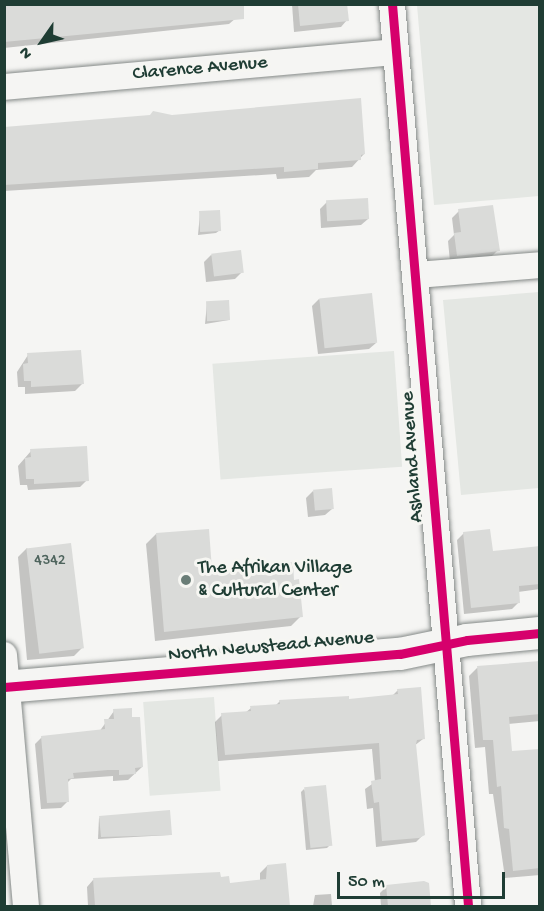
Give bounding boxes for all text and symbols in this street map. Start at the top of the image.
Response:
north arrow [12,12,72,72]
text: N [16,43,37,62]
street label: Clarence Avenue [132,51,268,87]
street label: Ashland Avenue [396,391,430,523]
house number: 4342 [34,552,66,572]
place label: The Afrikan Village & Cultural Center [198,556,352,603]
marker: The Afrikan Village & Cultural Center [179,573,193,587]
street label: North Newstead Avenue [167,626,375,668]
scale bar [340,860,508,898]
text: 50 m [348,872,385,893]

